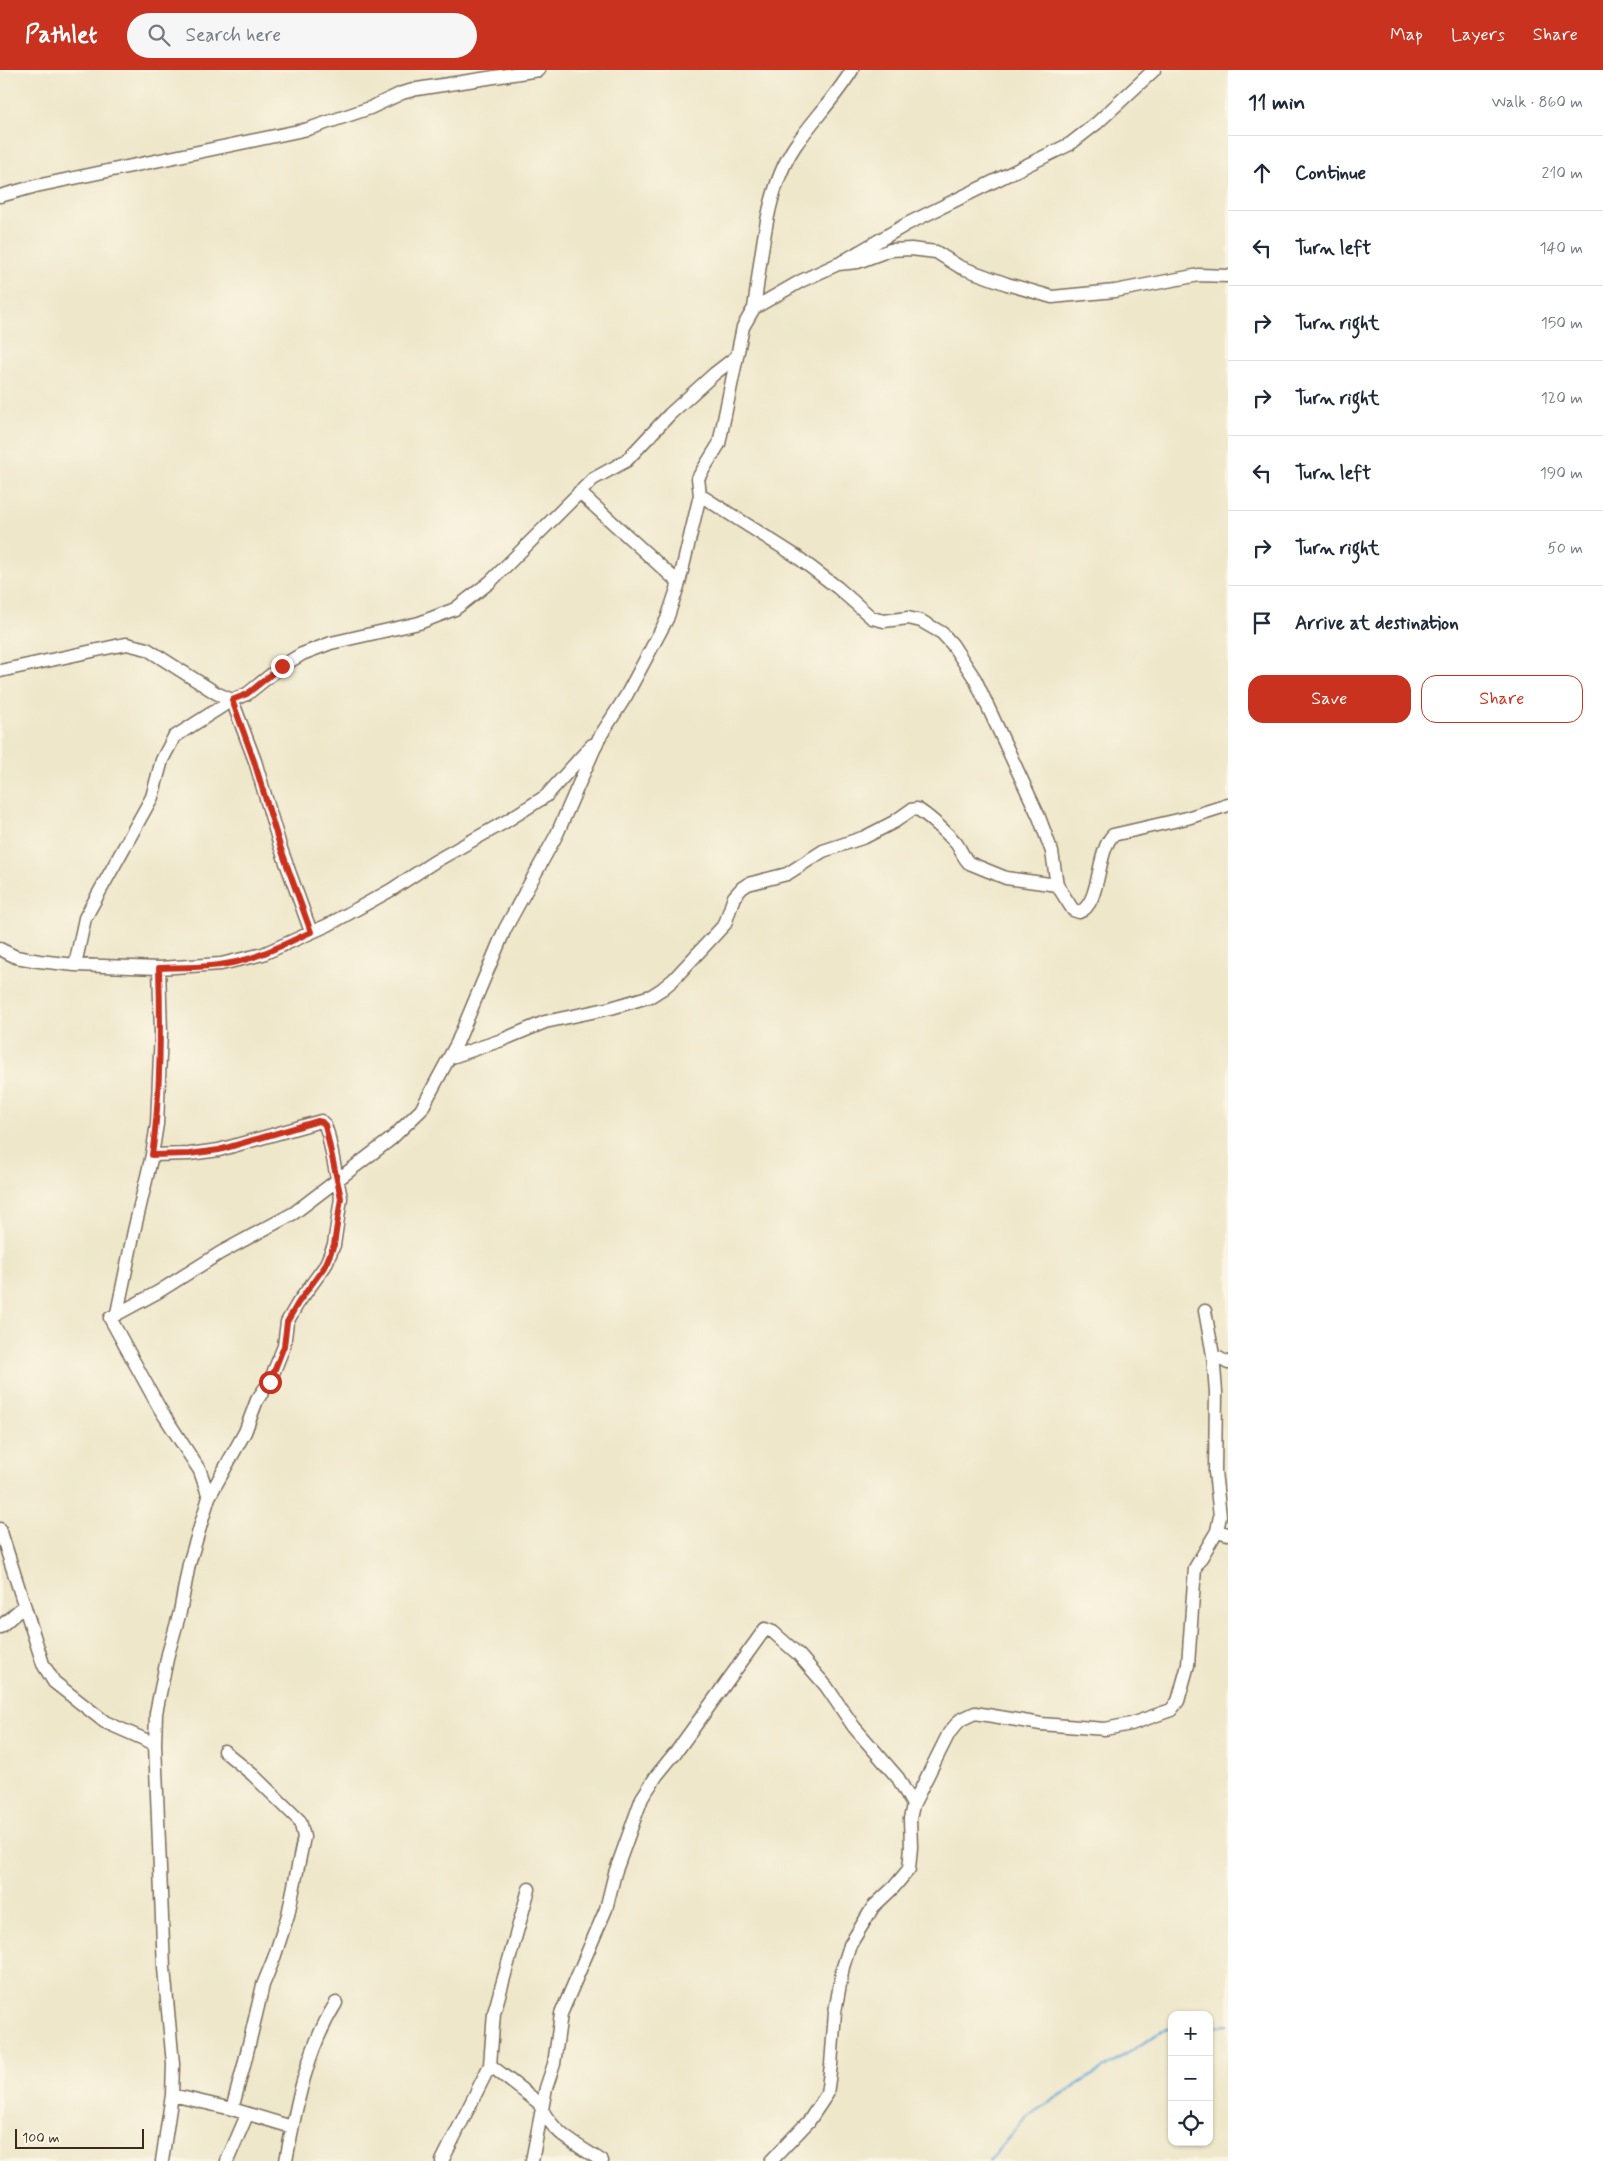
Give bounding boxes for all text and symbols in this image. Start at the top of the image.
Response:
search box [127,13,477,58]
text: Pathlet [25,20,97,51]
icon: search [145,21,173,49]
text: Search here [185,23,281,48]
text: Map [1390,23,1423,47]
text: Layers [1451,23,1505,47]
text: Share [1533,23,1578,47]
text: 11 min [1248,89,1305,117]
text: Walk · 860 m [1492,92,1583,113]
icon: ahead [1248,159,1276,187]
text: Continue [1295,161,1366,186]
text: 210 m [1542,163,1583,184]
icon: left [1248,234,1276,262]
text: Turn left [1295,236,1371,261]
text: 140 m [1539,238,1583,259]
icon: right [1248,309,1276,337]
text: Turn right [1295,311,1379,336]
text: 150 m [1541,313,1583,334]
icon: right [1248,384,1276,412]
text: Turn right [1295,386,1379,411]
text: 120 m [1541,388,1583,409]
icon: left [1248,459,1276,487]
text: Turn left [1295,461,1371,486]
text: 190 m [1540,463,1583,484]
icon: right [1248,534,1276,562]
text: Turn right [1295,536,1379,561]
text: 50 m [1547,538,1583,559]
icon: arrive [1248,609,1276,637]
text: Arrive at destination [1295,611,1459,636]
route end [271,655,294,678]
button: Save [1248,675,1411,723]
button: Share [1421,675,1583,723]
route start [259,1371,282,1394]
map controls [1168,2011,1213,2146]
button: + [1168,2011,1213,2056]
button: − [1168,2056,1213,2101]
button: locate [1168,2101,1213,2146]
scale bar [15,2126,144,2149]
text: 100 m [22,2129,60,2147]

